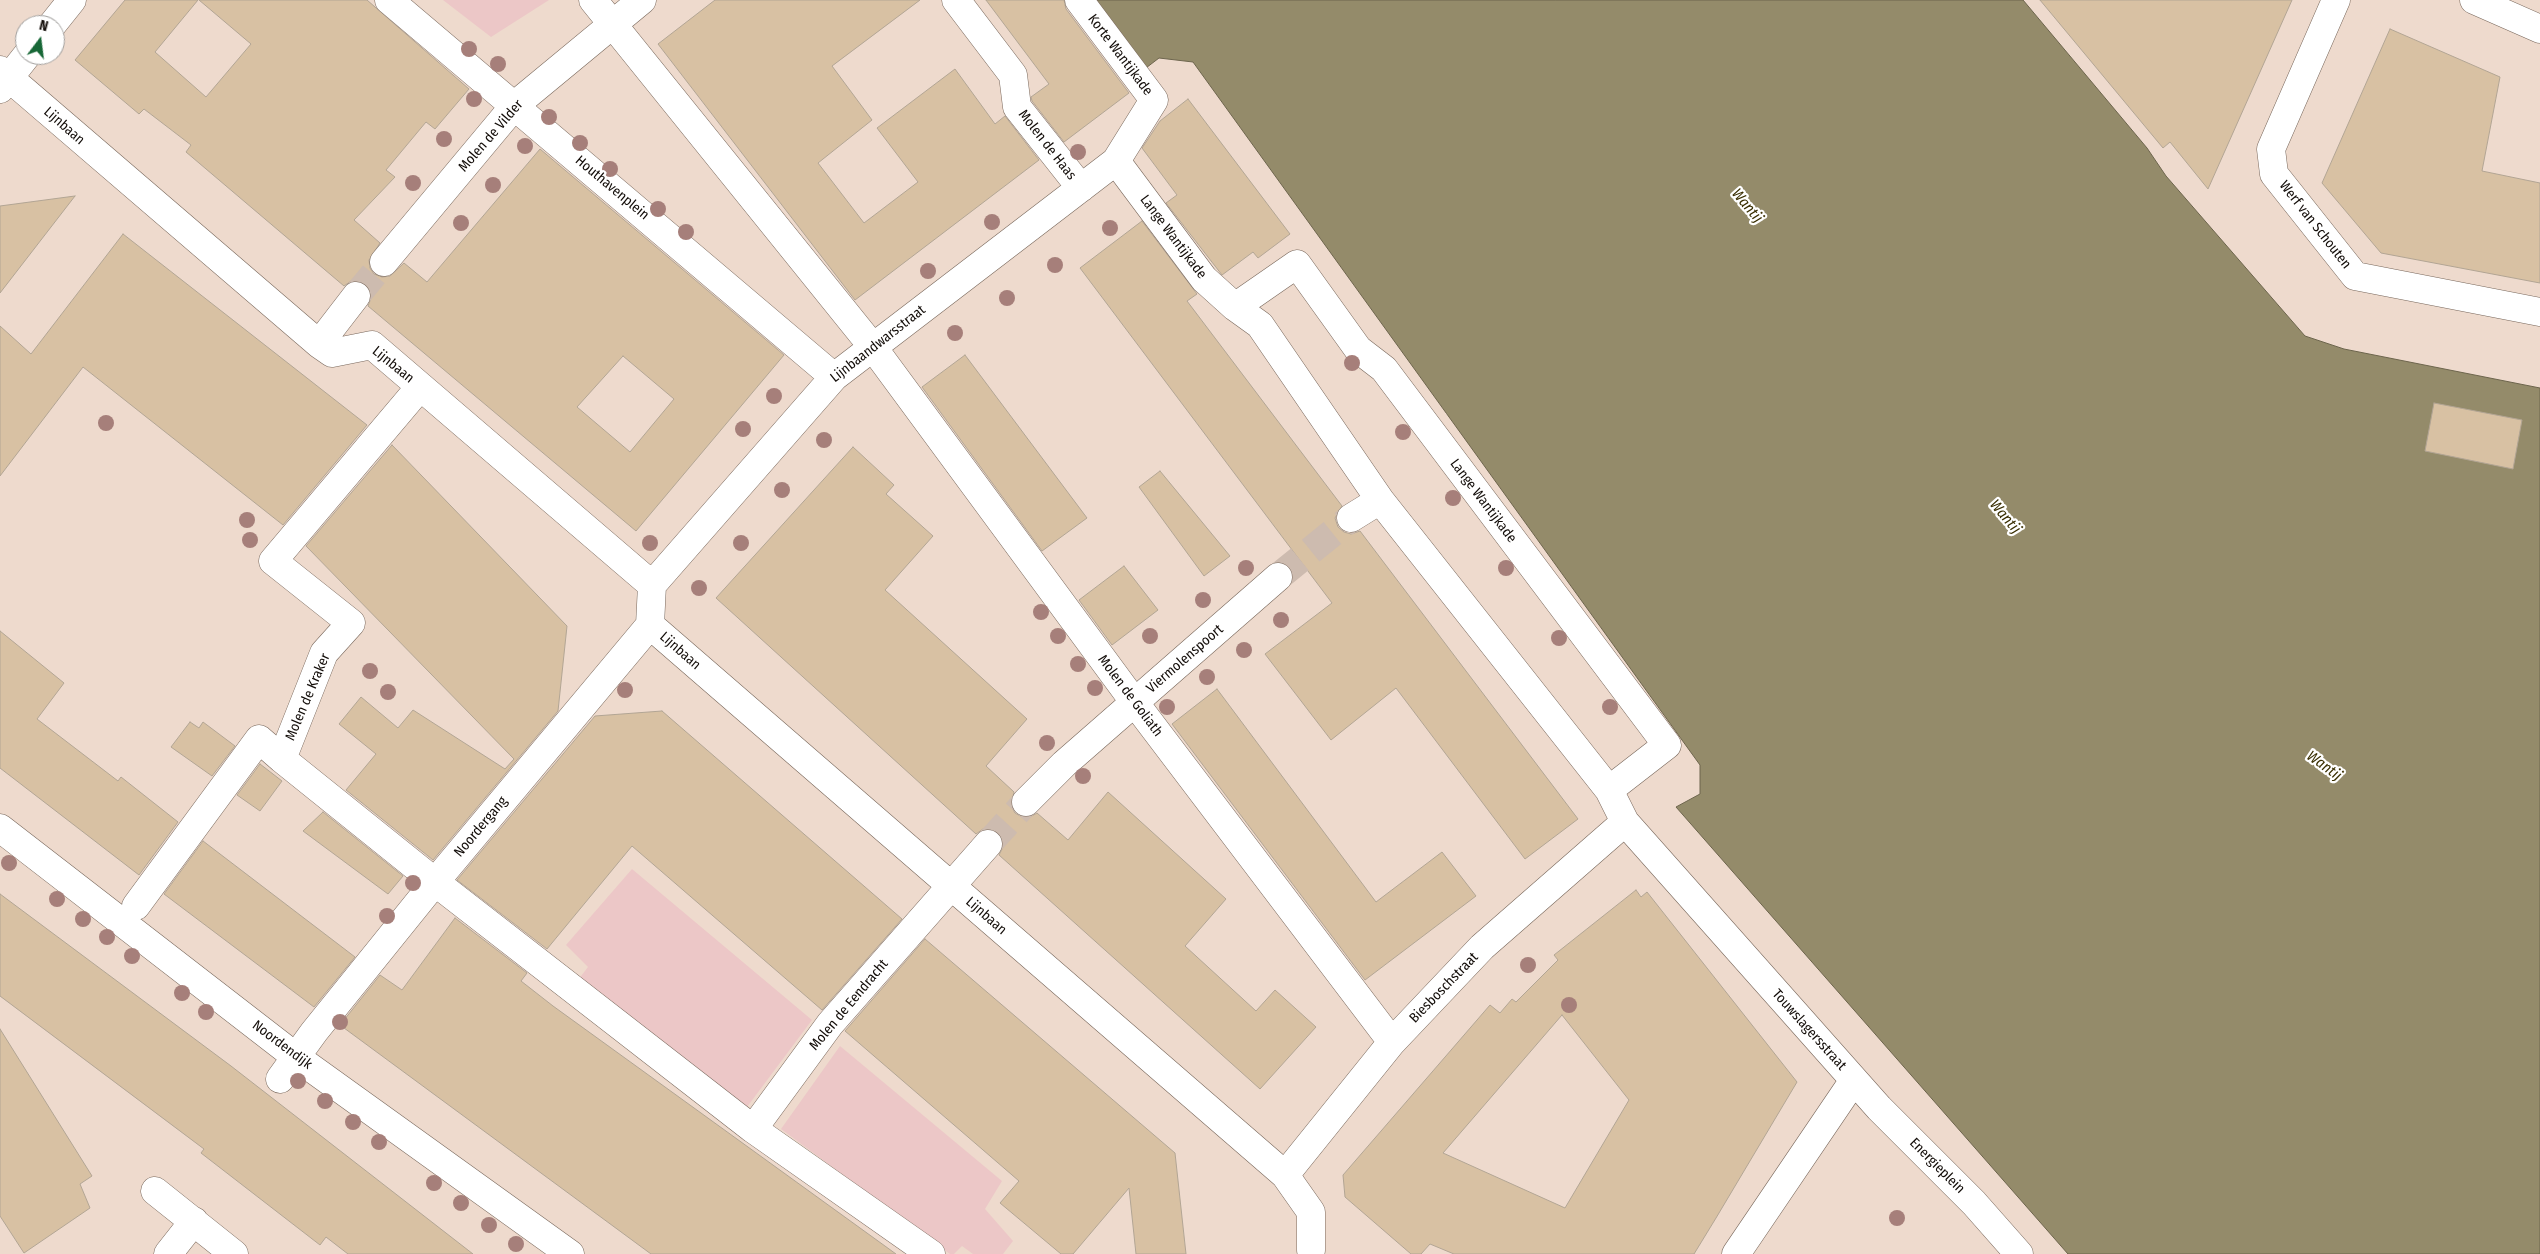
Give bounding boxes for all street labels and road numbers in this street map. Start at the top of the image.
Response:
street label: Korte Wantijkade [1084,11,1156,99]
street label: Molen de Vilder [455,97,527,175]
street label: Lijnbaan [40,104,88,148]
street label: Molen de Haas [1014,107,1080,183]
street label: Houthavenplein [572,152,652,224]
street label: Werf van Schouten [2275,178,2355,272]
street label: Lange Wantijkade [1136,192,1210,282]
street label: Lijnbaandwarsstraat [827,302,929,386]
street label: Lijnbaan [369,343,417,387]
street label: Lange Wantijkade [1446,456,1520,546]
street label: Viermolenspoort [1143,621,1227,697]
street label: Lijnbaan [656,629,704,673]
street label: Molen de Kraker [282,651,334,743]
street label: Molen de Goliath [1094,652,1166,740]
street label: Noordergang [451,793,511,861]
street label: Lijnbaan [962,894,1010,938]
street label: Biesboschstraat [1406,949,1482,1027]
street label: Molen de Eendracht [806,956,892,1054]
street label: Touwslagersstraat [1768,986,1850,1074]
street label: Noordendijk [249,1017,315,1073]
street label: Energieplein [1906,1135,1968,1197]

